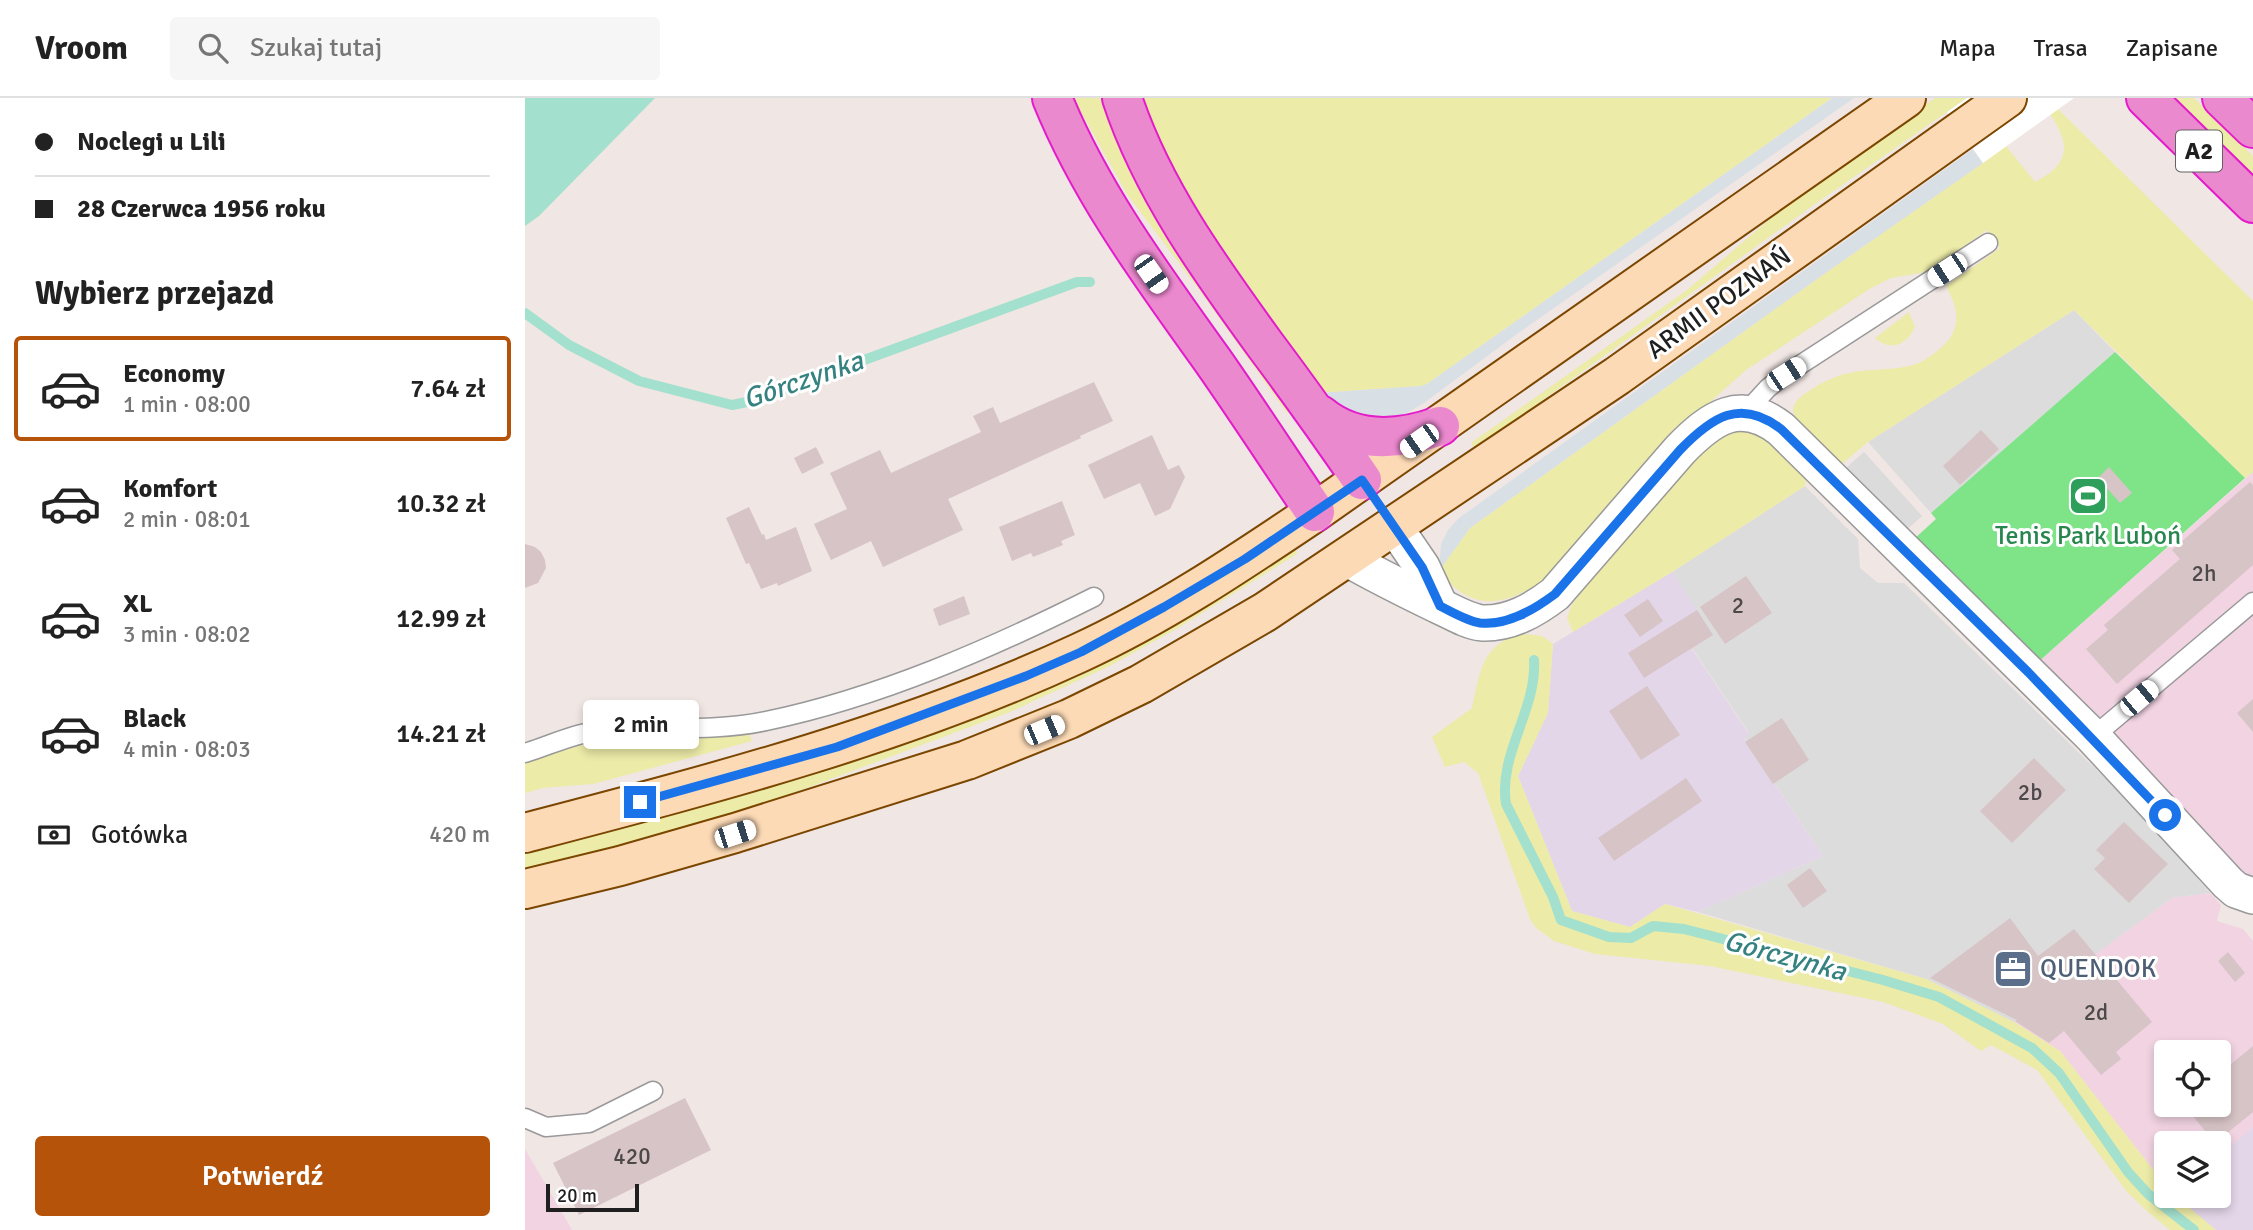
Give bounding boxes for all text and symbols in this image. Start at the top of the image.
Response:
search box [170,17,660,80]
text: Vroom [35,28,128,69]
icon: search [194,29,232,67]
text: Szukaj tutaj [250,32,382,64]
text: Mapa [1939,33,1996,63]
text: Trasa [2034,33,2088,63]
text: Zapisane [2126,33,2218,63]
text: Noclegi u Lili [77,126,226,158]
road number: A2 [2176,130,2222,172]
text: 28 Czerwca 1956 roku [77,193,326,225]
street label: ARMII POZNAŃ [1641,240,1797,366]
car [1924,250,1971,290]
car [1131,251,1172,297]
text: Wybierz przejazd [35,274,274,313]
water label: Górczynka [739,343,868,416]
car [1763,354,1810,394]
icon: car [39,357,102,420]
text: Economy [123,358,225,390]
text: 7.64 zł [410,373,486,405]
text: 1 min · 08:00 [123,390,251,419]
car [1396,420,1443,462]
icon: car [39,472,102,535]
text: Komfort [123,473,217,505]
sports icon: Tenis Park Luboń [2067,475,2109,517]
text: 10.32 zł [396,488,486,520]
text: 2 min · 08:01 [123,505,251,534]
place label: Tenis Park Luboń [1995,520,2181,552]
house number: 2h [2192,559,2216,588]
icon: car [39,587,102,650]
text: XL [123,588,153,620]
house number: 2 [1732,591,1744,620]
text: 12.99 zł [396,603,486,635]
text: 3 min · 08:02 [123,620,251,649]
car [2117,676,2162,720]
callout: 2 min [582,700,698,750]
icon: car [39,702,102,765]
text: Black [123,703,186,735]
text: 2 min [613,710,669,739]
car [1021,712,1068,748]
text: 14.21 zł [396,718,486,750]
text: 4 min · 08:03 [123,735,251,764]
house number: 2b [2018,778,2042,807]
route end [624,786,656,818]
route start [2149,799,2181,831]
icon: cash [35,816,73,854]
car [712,818,759,850]
text: Gotówka [91,819,188,851]
text: 420 m [429,820,490,849]
water label: Górczynka [1720,923,1850,989]
office icon: QUENDOK [1992,948,2034,990]
place label: QUENDOK [2040,953,2157,985]
house number: 2d [2084,998,2108,1027]
map controls [2154,1040,2231,1208]
button: locate [2154,1040,2231,1117]
button: layers [2154,1131,2231,1208]
button: Potwierdź [35,1136,490,1216]
house number: 420 [613,1142,651,1171]
scale bar [546,1181,639,1213]
text: 20 m [557,1184,597,1208]

